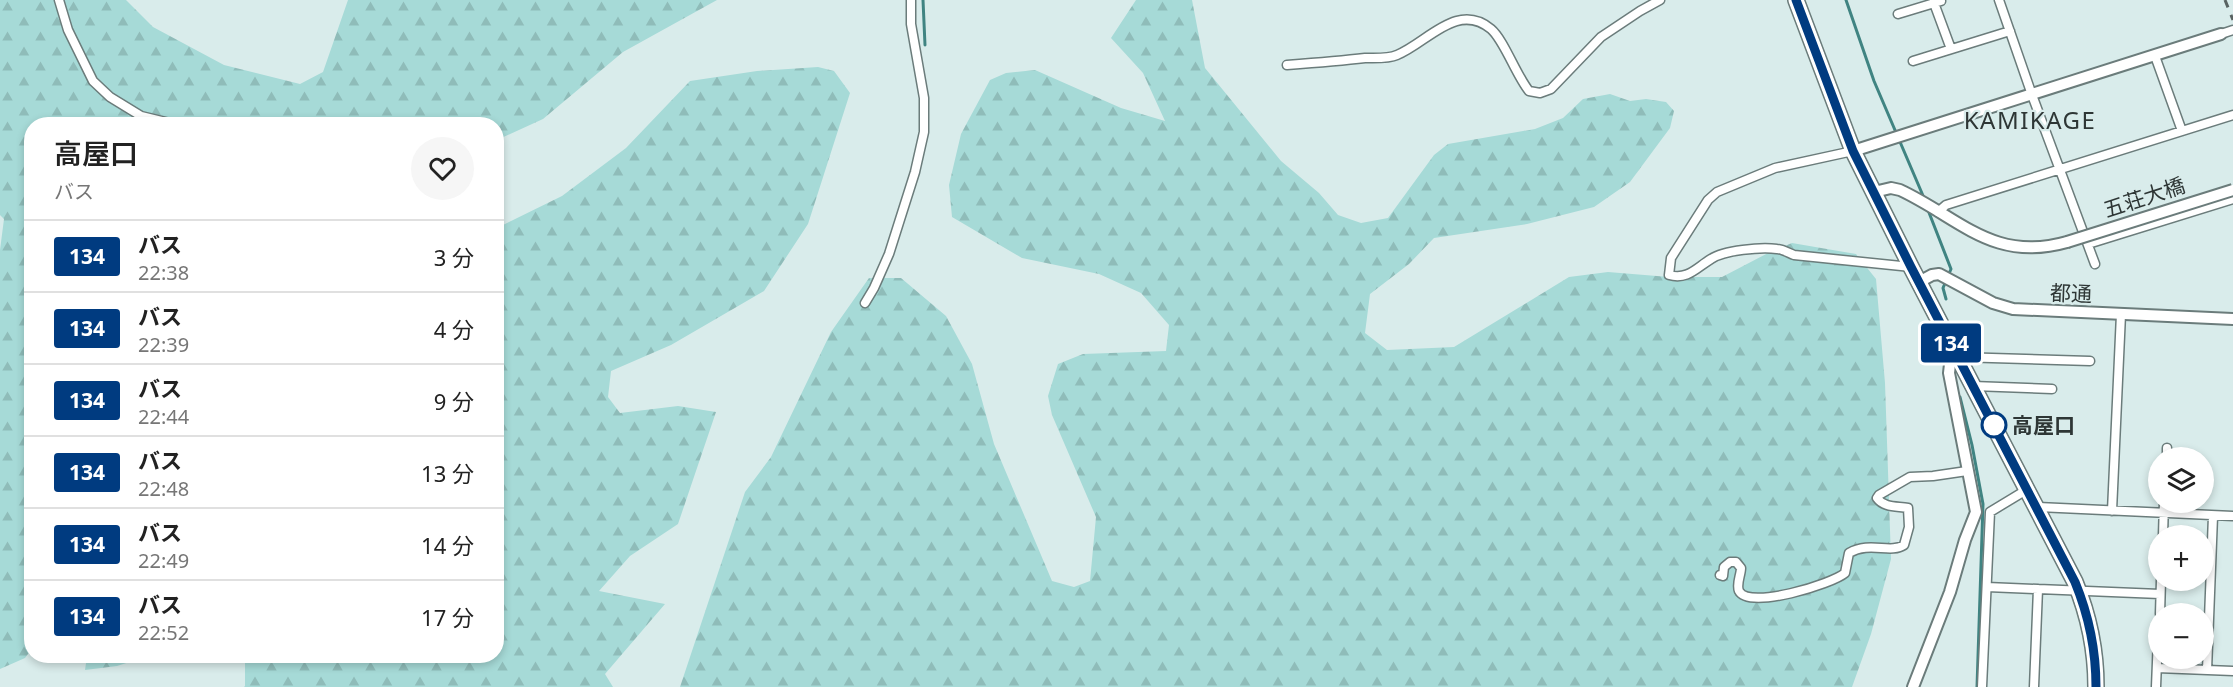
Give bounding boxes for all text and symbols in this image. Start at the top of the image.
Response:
district label: KAMIKAGE [1964,103,2096,136]
text: 高屋口 [54,134,138,172]
button: heart [411,137,474,200]
street label: 五荘大橋 [2100,171,2188,223]
text: バス [54,178,94,205]
text: バス [138,229,182,259]
text: 134 [69,242,105,270]
text: 3 分 [434,242,474,272]
text: 22:38 [138,259,189,286]
street label: 都通 [2050,278,2092,308]
text: バス [138,301,182,331]
text: 134 [69,314,105,342]
text: 4 分 [434,314,474,344]
line badge: 134 [1916,324,1986,362]
text: 134 [1933,329,1969,357]
text: 22:39 [138,331,189,358]
text: バス [138,373,182,403]
text: 134 [69,386,105,414]
text: 9 分 [434,386,474,416]
text: 22:44 [138,403,189,430]
place label: 高屋口 [2012,411,2075,439]
marker: 高屋口 [1981,412,2007,438]
text: バス [138,445,182,475]
map controls [2148,447,2214,669]
button: layers [2148,447,2214,513]
text: 134 [69,458,105,486]
text: 13 分 [421,458,474,488]
text: 22:48 [138,475,189,502]
text: バス [138,517,182,547]
button: + [2148,525,2214,591]
text: 134 [69,530,105,558]
text: 14 分 [421,530,474,560]
text: 22:49 [138,547,189,574]
text: バス [138,589,182,619]
text: 134 [69,602,105,630]
text: 17 分 [421,602,474,632]
button: − [2148,603,2214,669]
text: 22:52 [138,619,189,646]

